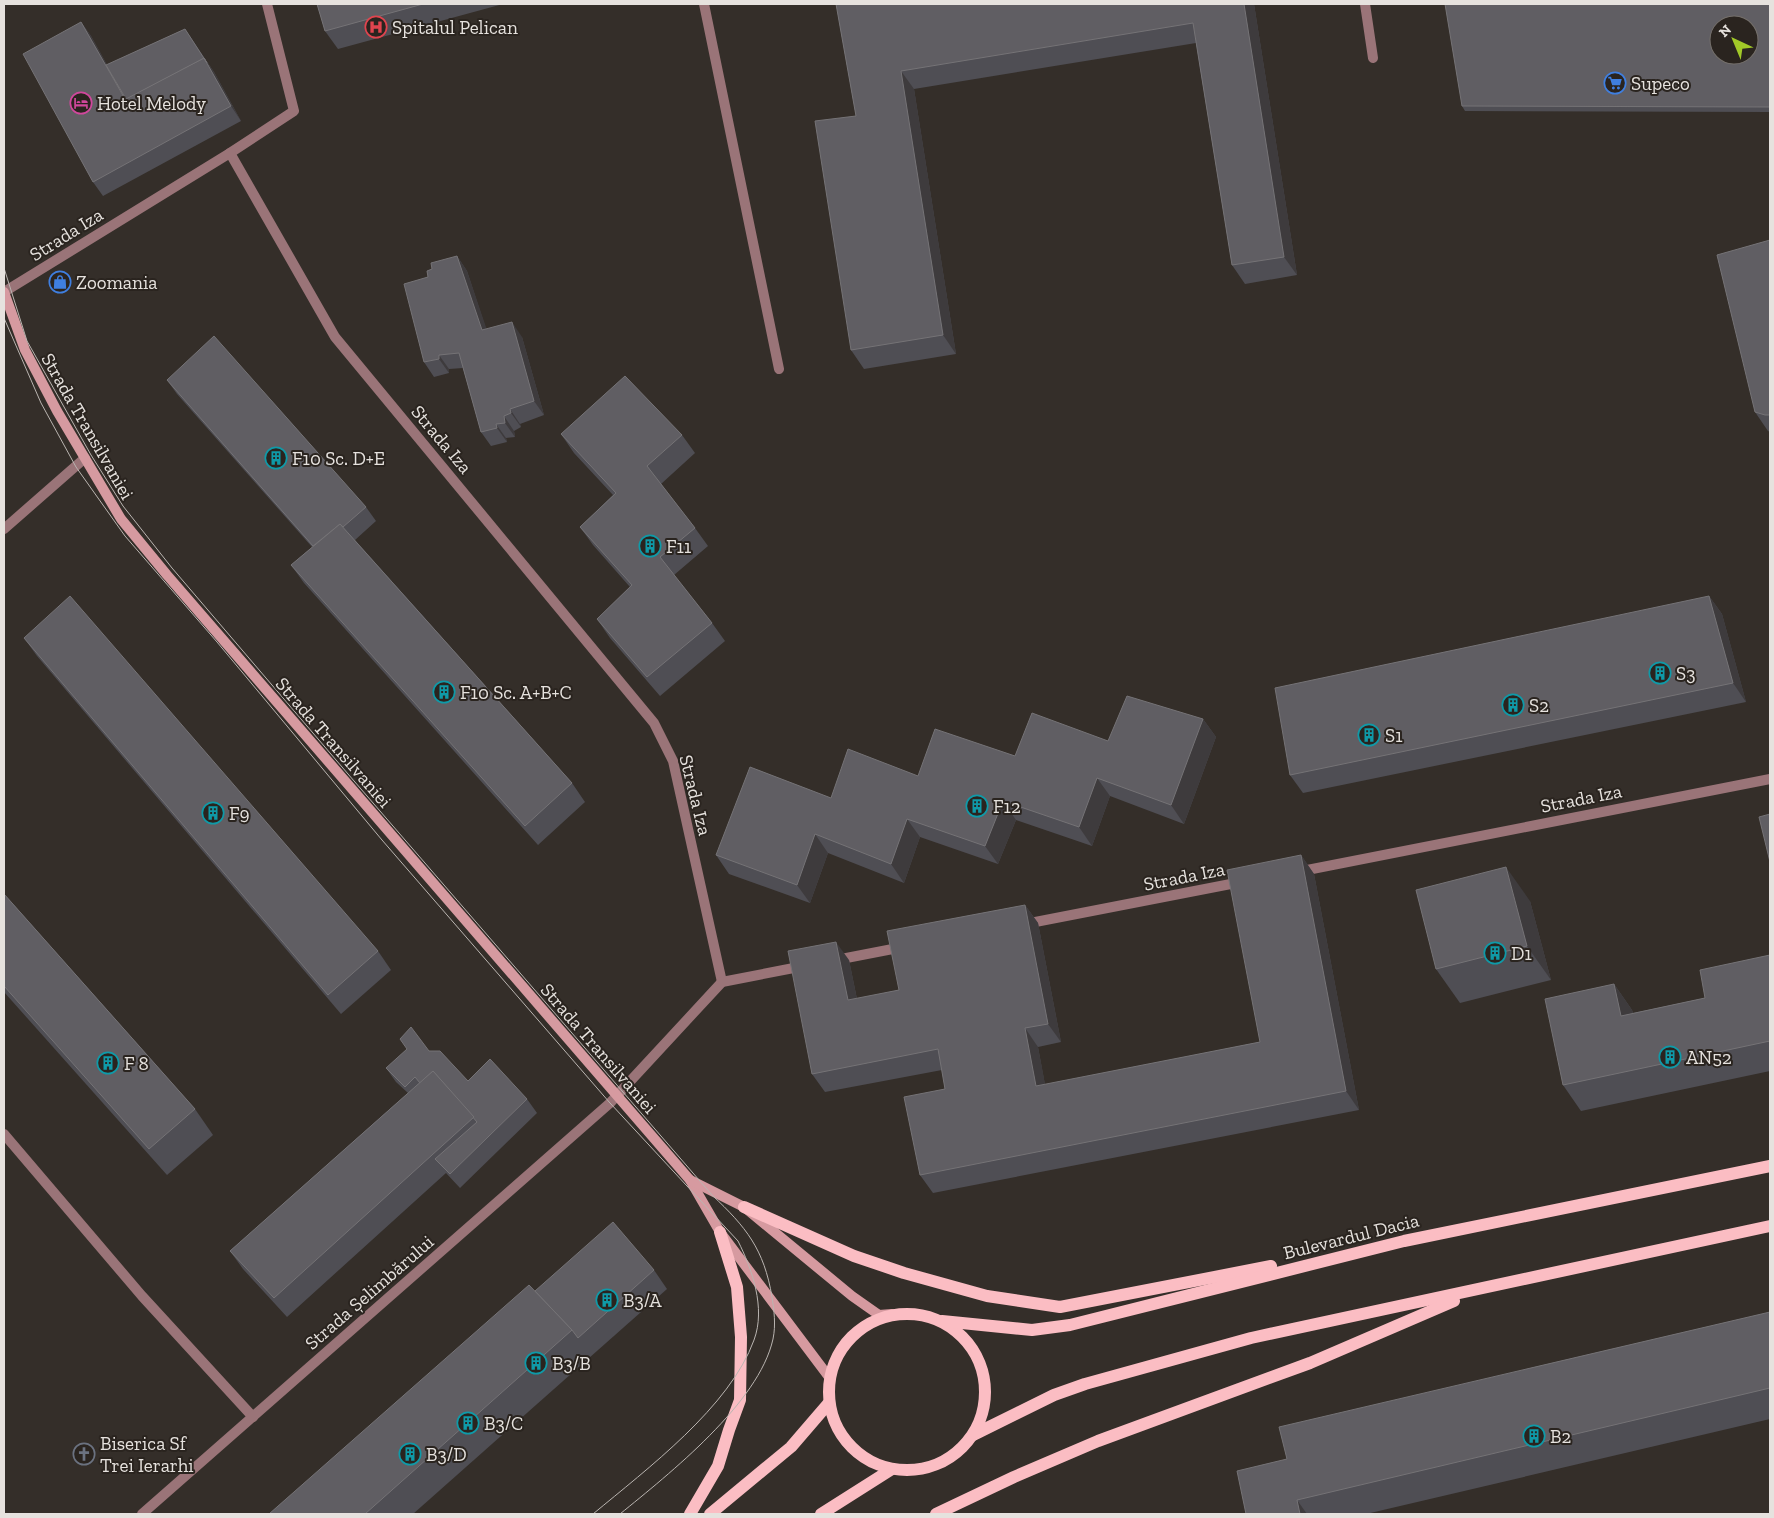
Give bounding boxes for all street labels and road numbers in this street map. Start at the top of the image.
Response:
street label: Strada Iza [25,203,107,266]
street label: Strada Transilvaniei [36,349,139,504]
street label: Strada Iza [406,400,477,478]
street label: Strada Transilvaniei [271,672,396,812]
street label: Strada Iza [674,752,717,838]
street label: Strada Iza [1539,779,1624,818]
street label: Strada Iza [1142,857,1227,896]
street label: Strada Transilvaniei [536,978,661,1118]
street label: Bulevardul Dacia [1281,1209,1421,1264]
street label: Strada Șelimbărului [300,1230,438,1355]

